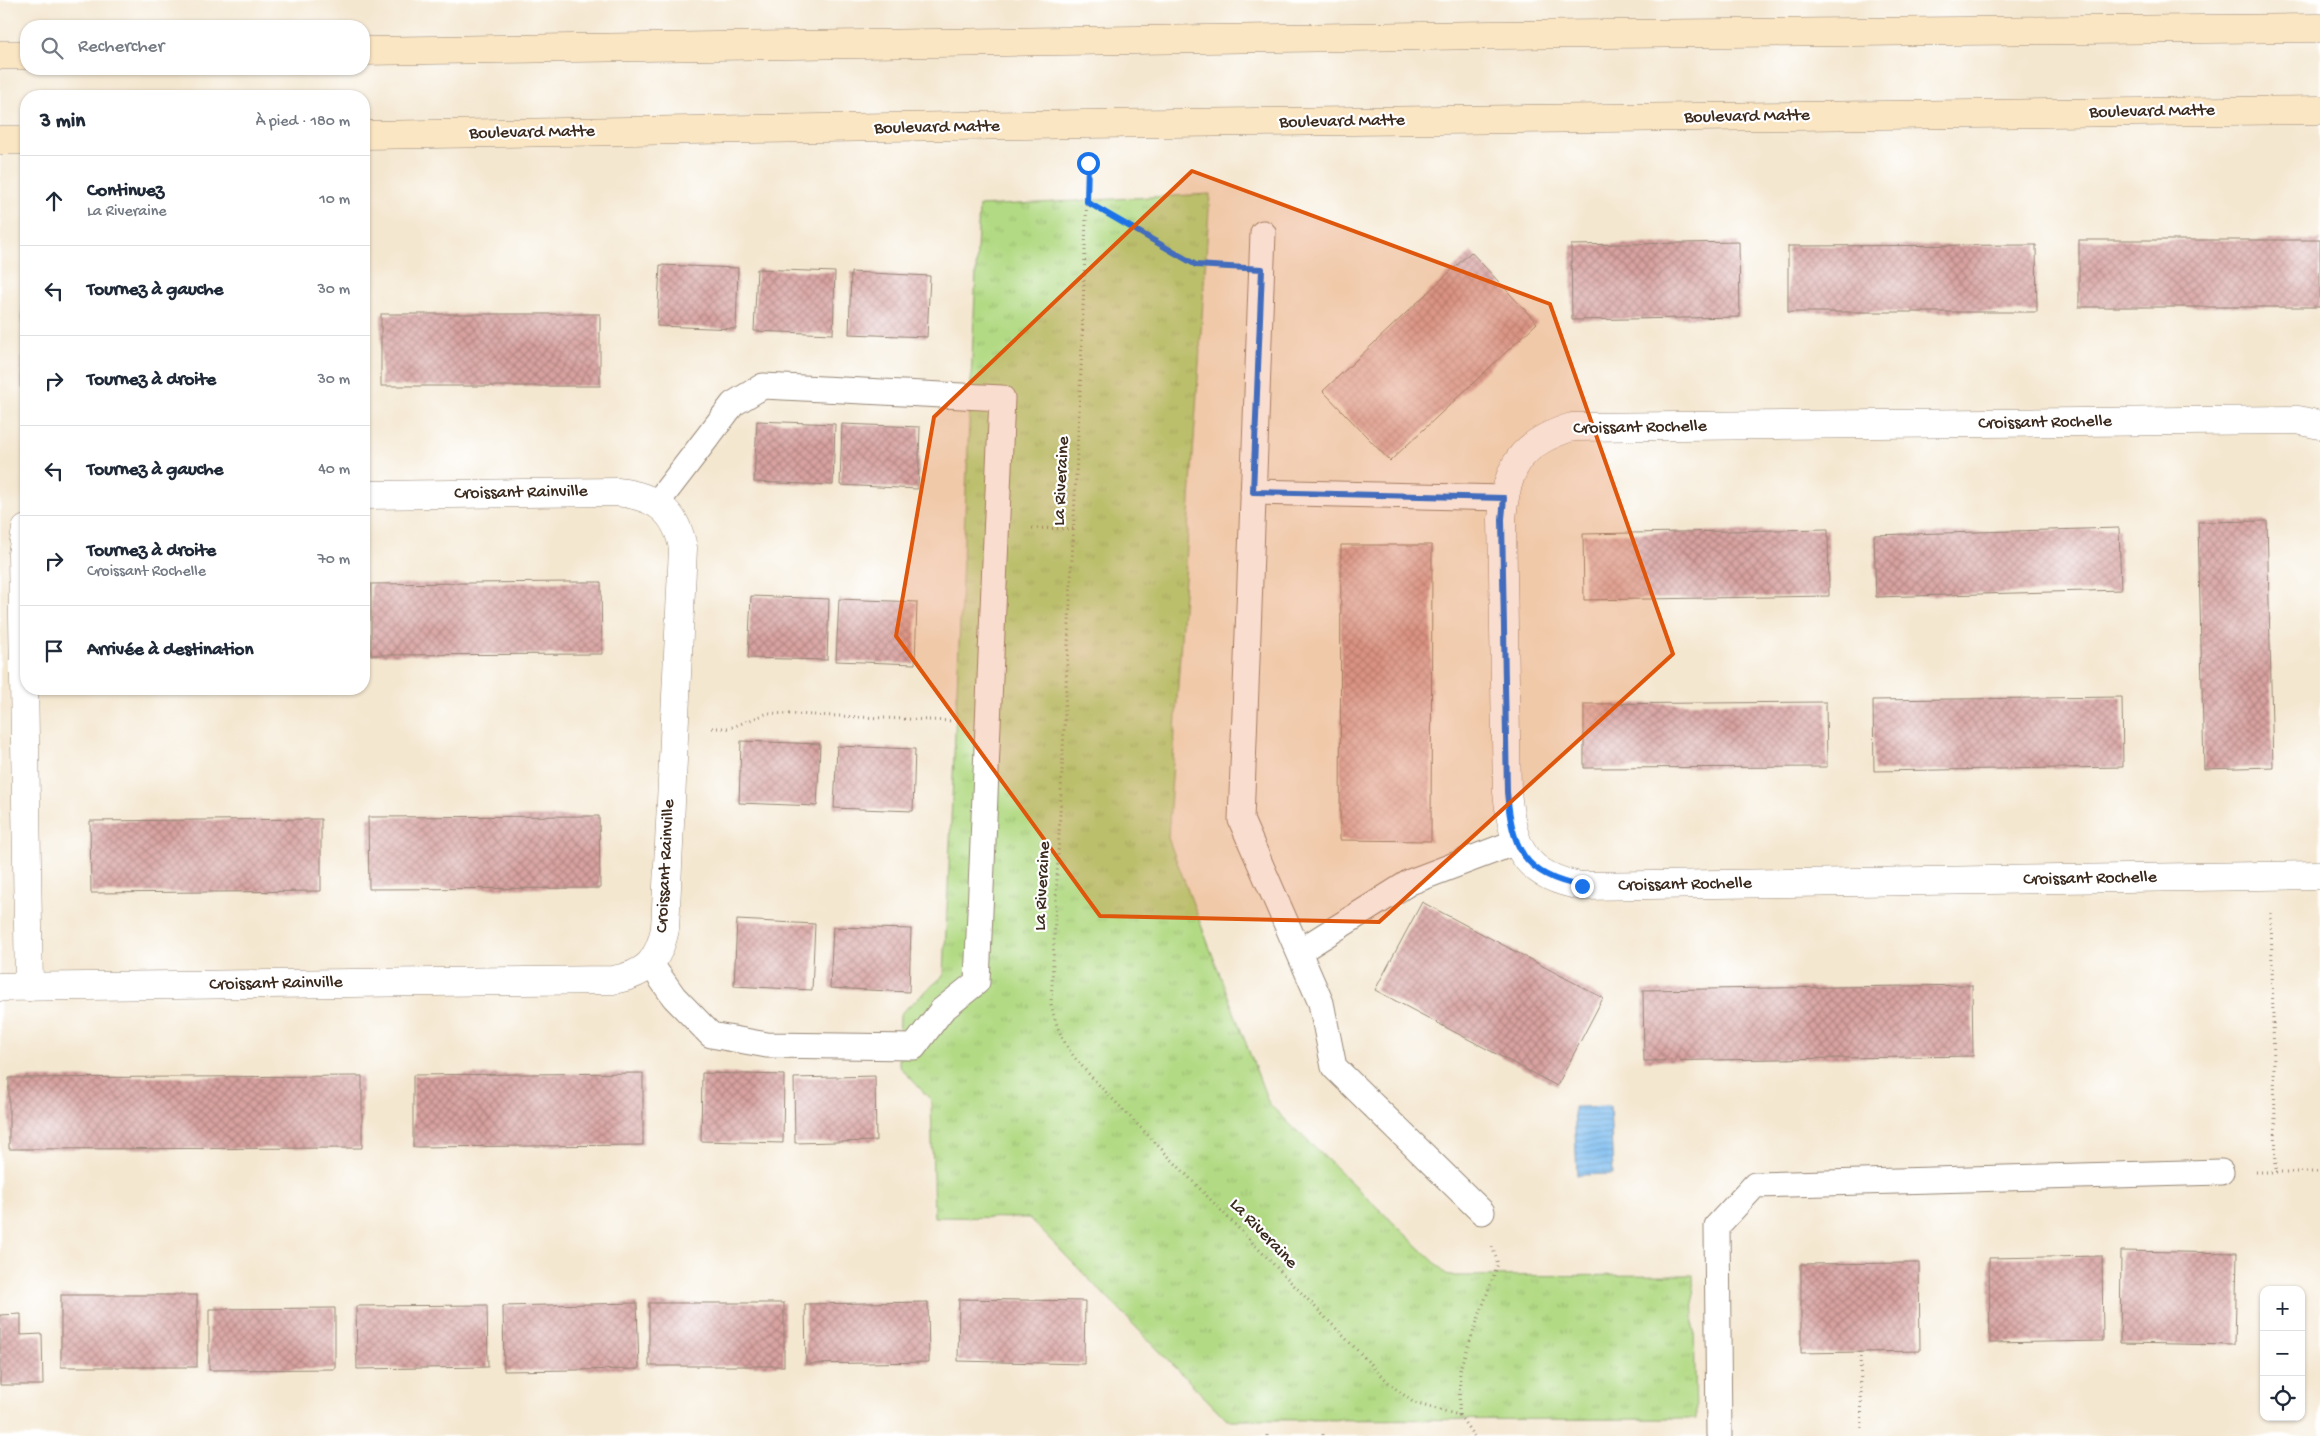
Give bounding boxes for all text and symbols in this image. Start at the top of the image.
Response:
search box [20,20,370,75]
icon: search [38,34,66,62]
text: Rechercher [78,36,164,59]
street label: Boulevard Matte [2088,100,2216,124]
street label: Boulevard Matte [1683,105,1811,129]
text: 3 min [40,110,85,135]
street label: Boulevard Matte [1278,110,1406,134]
text: À pied · 180 m [256,113,350,132]
street label: Boulevard Matte [873,116,1001,140]
street label: Boulevard Matte [468,121,596,145]
route start [1077,152,1100,175]
text: Continuez [87,180,164,203]
icon: ahead [40,187,68,215]
text: 10 m [319,191,350,210]
text: La Riveraine [87,203,167,222]
icon: left [40,277,68,305]
text: Tournez à gauche [87,279,223,302]
text: 30 m [317,281,350,300]
icon: right [40,367,68,395]
text: Tournez à droite [87,369,216,392]
text: 30 m [317,371,350,390]
street label: Croissant Rochelle [1978,411,2113,435]
street label: Croissant Rochelle [1573,416,1708,440]
street label: La Riveraine [1049,435,1075,526]
icon: left [40,457,68,485]
text: Tournez à gauche [87,459,223,482]
text: 40 m [318,461,350,480]
street label: Croissant Rainville [454,481,589,505]
text: Tournez à droite [87,540,216,563]
icon: right [40,547,68,575]
text: 70 m [317,551,350,570]
text: Croissant Rochelle [87,563,206,582]
icon: arrive [40,637,68,665]
text: Arrivée à destination [87,639,253,662]
street label: Croissant Rainville [652,798,680,933]
street label: La Riveraine [1030,840,1056,931]
street label: Croissant Rochelle [2023,867,2158,891]
street label: Croissant Rochelle [1618,873,1753,897]
route end [1571,875,1594,898]
street label: Croissant Rainville [209,972,344,996]
street label: La Riveraine [1224,1195,1302,1274]
map controls [2260,1286,2305,1421]
button: + [2260,1286,2305,1331]
button: − [2260,1331,2305,1376]
button: locate [2260,1376,2305,1421]

